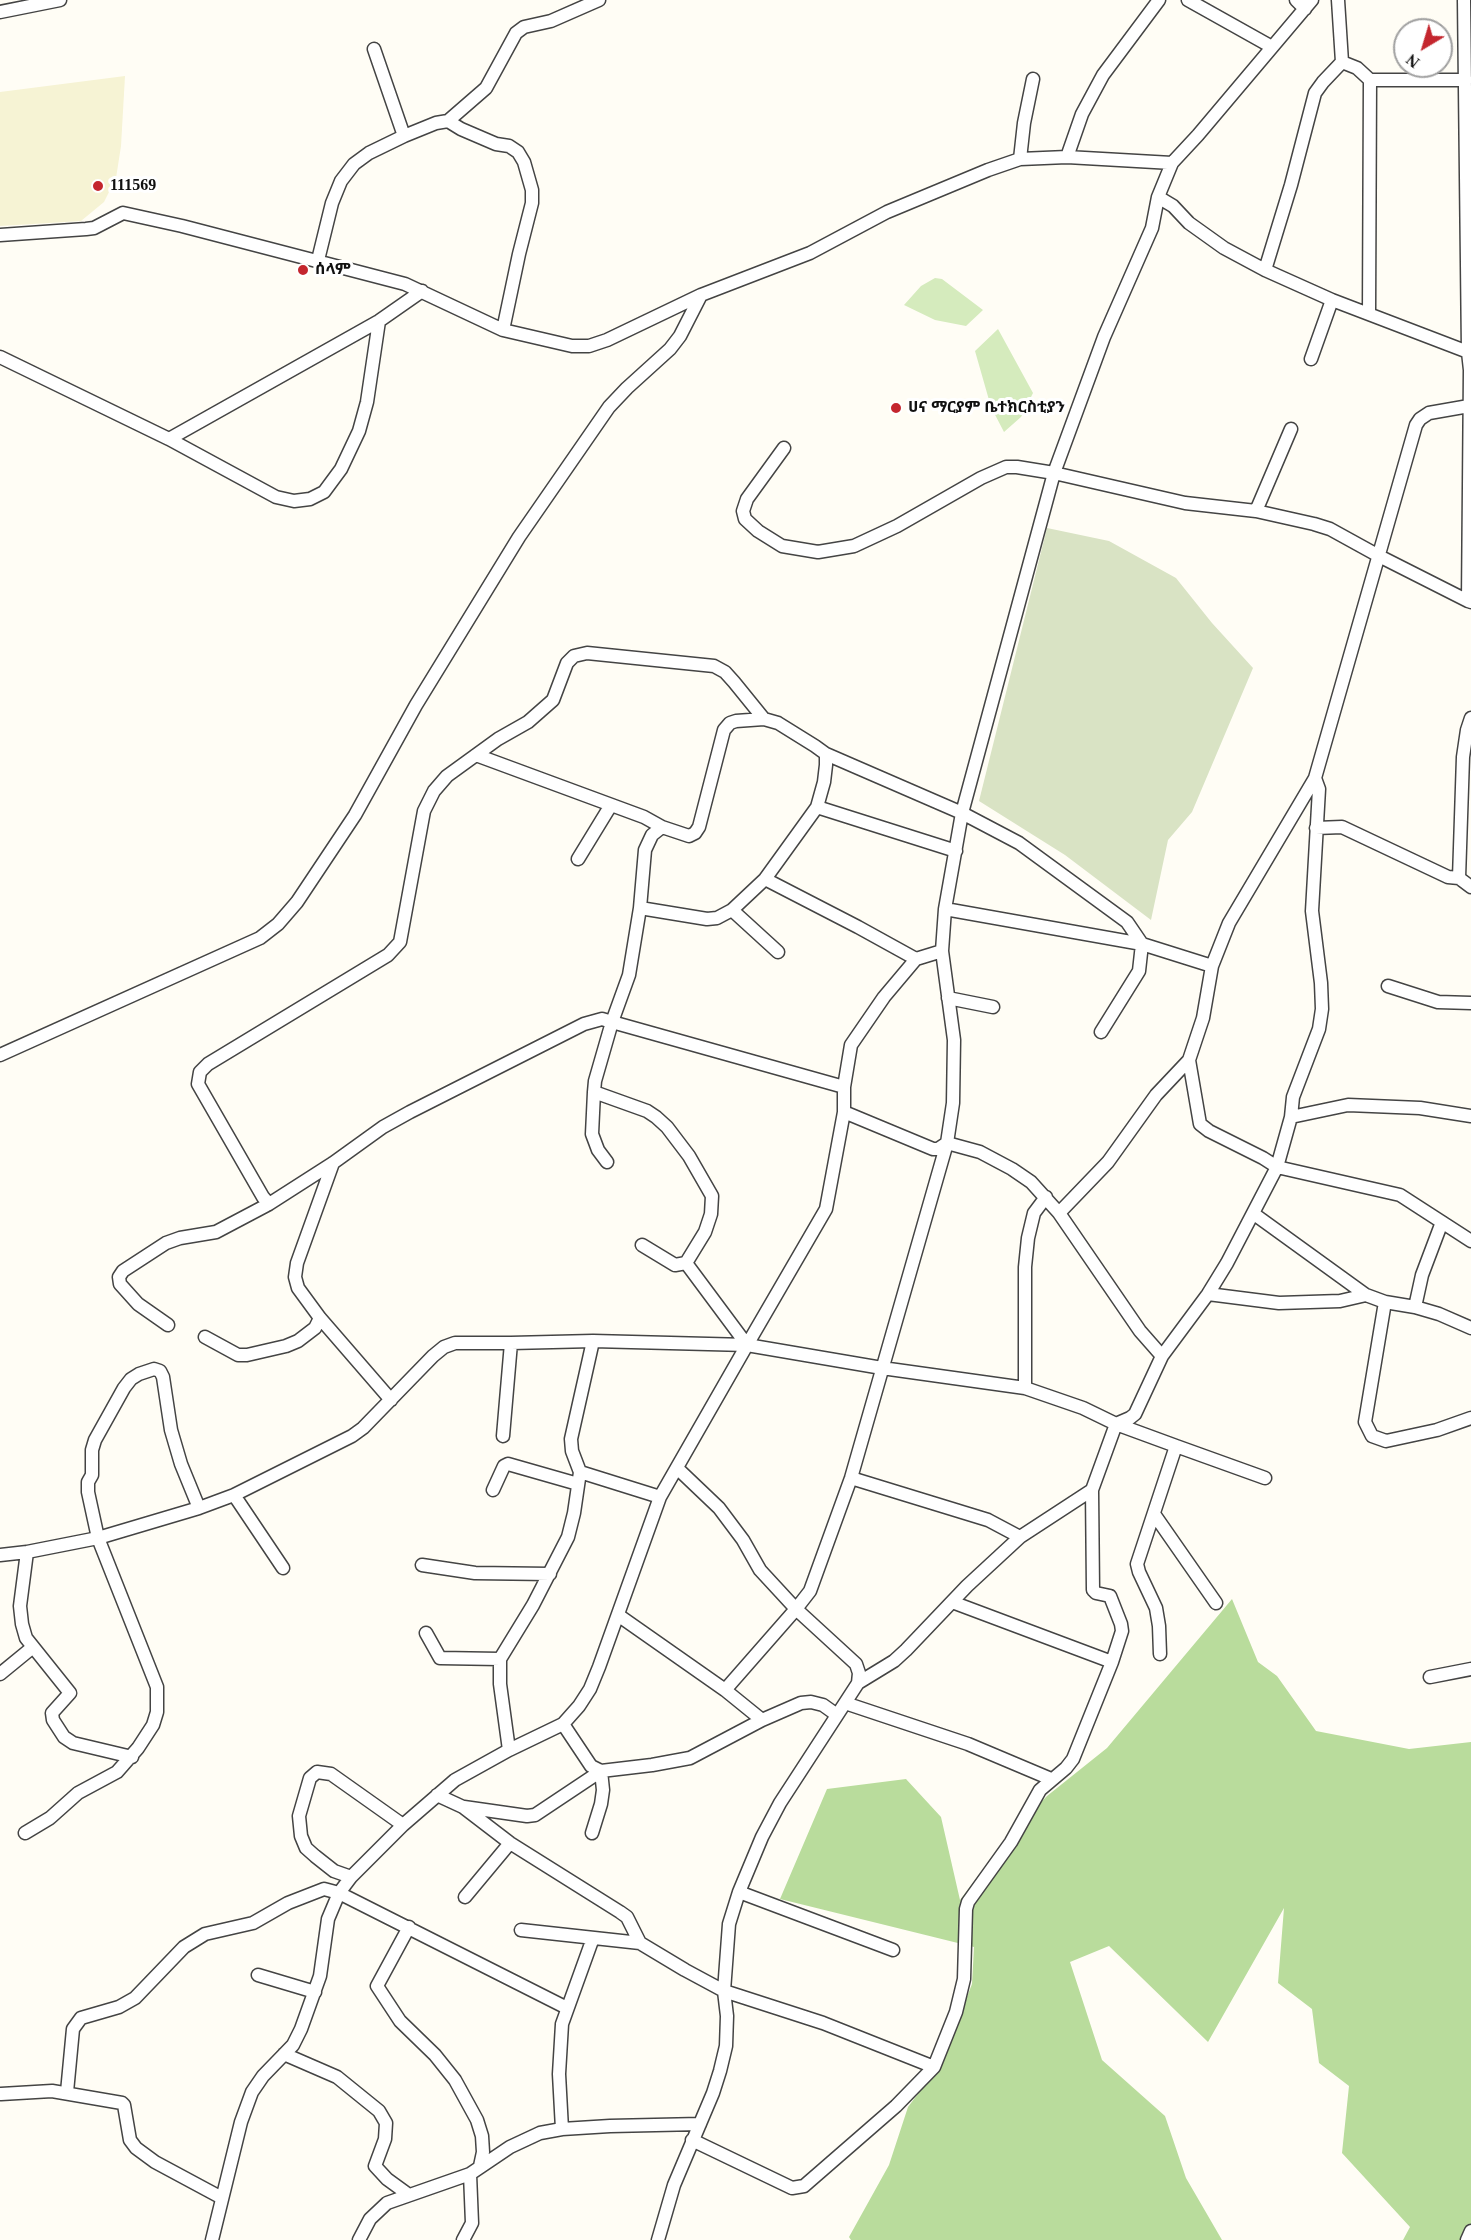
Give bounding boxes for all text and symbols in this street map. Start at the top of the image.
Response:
north arrow [1393,18,1453,78]
text: N [1403,51,1423,71]
place label: 111569 [110,176,156,196]
marker: 111569 [91,179,105,193]
place label: ሰላም [315,260,351,280]
marker: ሰላም [296,263,310,277]
place label: ሀና ማርያም ቤተክርስቲያን [908,398,1065,418]
marker: ሀና ማርያም ቤተክርስቲያን [889,401,903,415]

